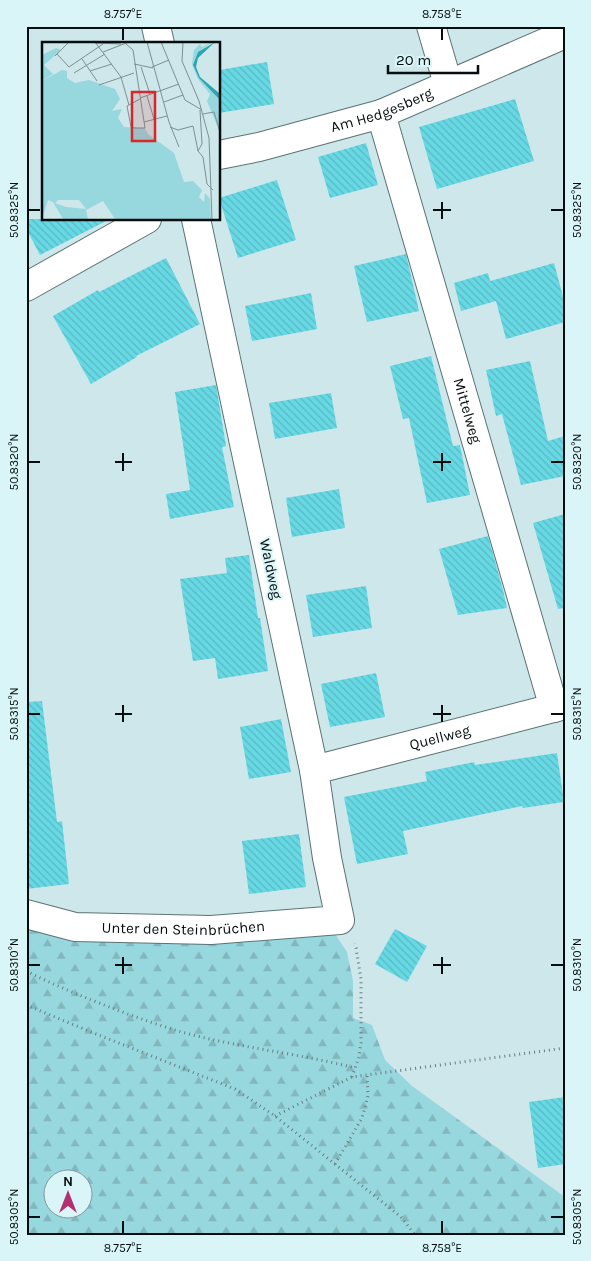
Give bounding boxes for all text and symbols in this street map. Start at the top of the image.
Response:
text: 8.757°E [104,7,142,21]
text: 8.758°E [422,7,462,21]
inset map [42,42,220,220]
scale bar [388,42,478,74]
text: 20 m [396,51,431,69]
street label: Am Hedgesberg [329,83,436,136]
text: 50.8325°N [7,182,21,238]
text: 50.8325°N [570,182,584,238]
street label: Mittelweg [449,376,486,446]
text: 50.8320°N [7,434,21,490]
text: 50.8320°N [570,434,584,490]
street label: Waldweg [256,537,286,601]
text: 50.8315°N [7,687,21,741]
text: 50.8315°N [570,687,584,741]
street label: Quellweg [408,721,473,754]
street label: Unter den Steinbrüchen [101,917,266,939]
text: 50.8310°N [7,938,21,992]
text: 50.8310°N [570,938,584,992]
north arrow [42,1168,92,1218]
text: N [63,1173,73,1190]
text: 50.8305°N [7,1189,21,1245]
text: 50.8305°N [570,1189,584,1245]
text: 8.757°E [104,1241,142,1255]
text: 8.758°E [422,1241,462,1255]

